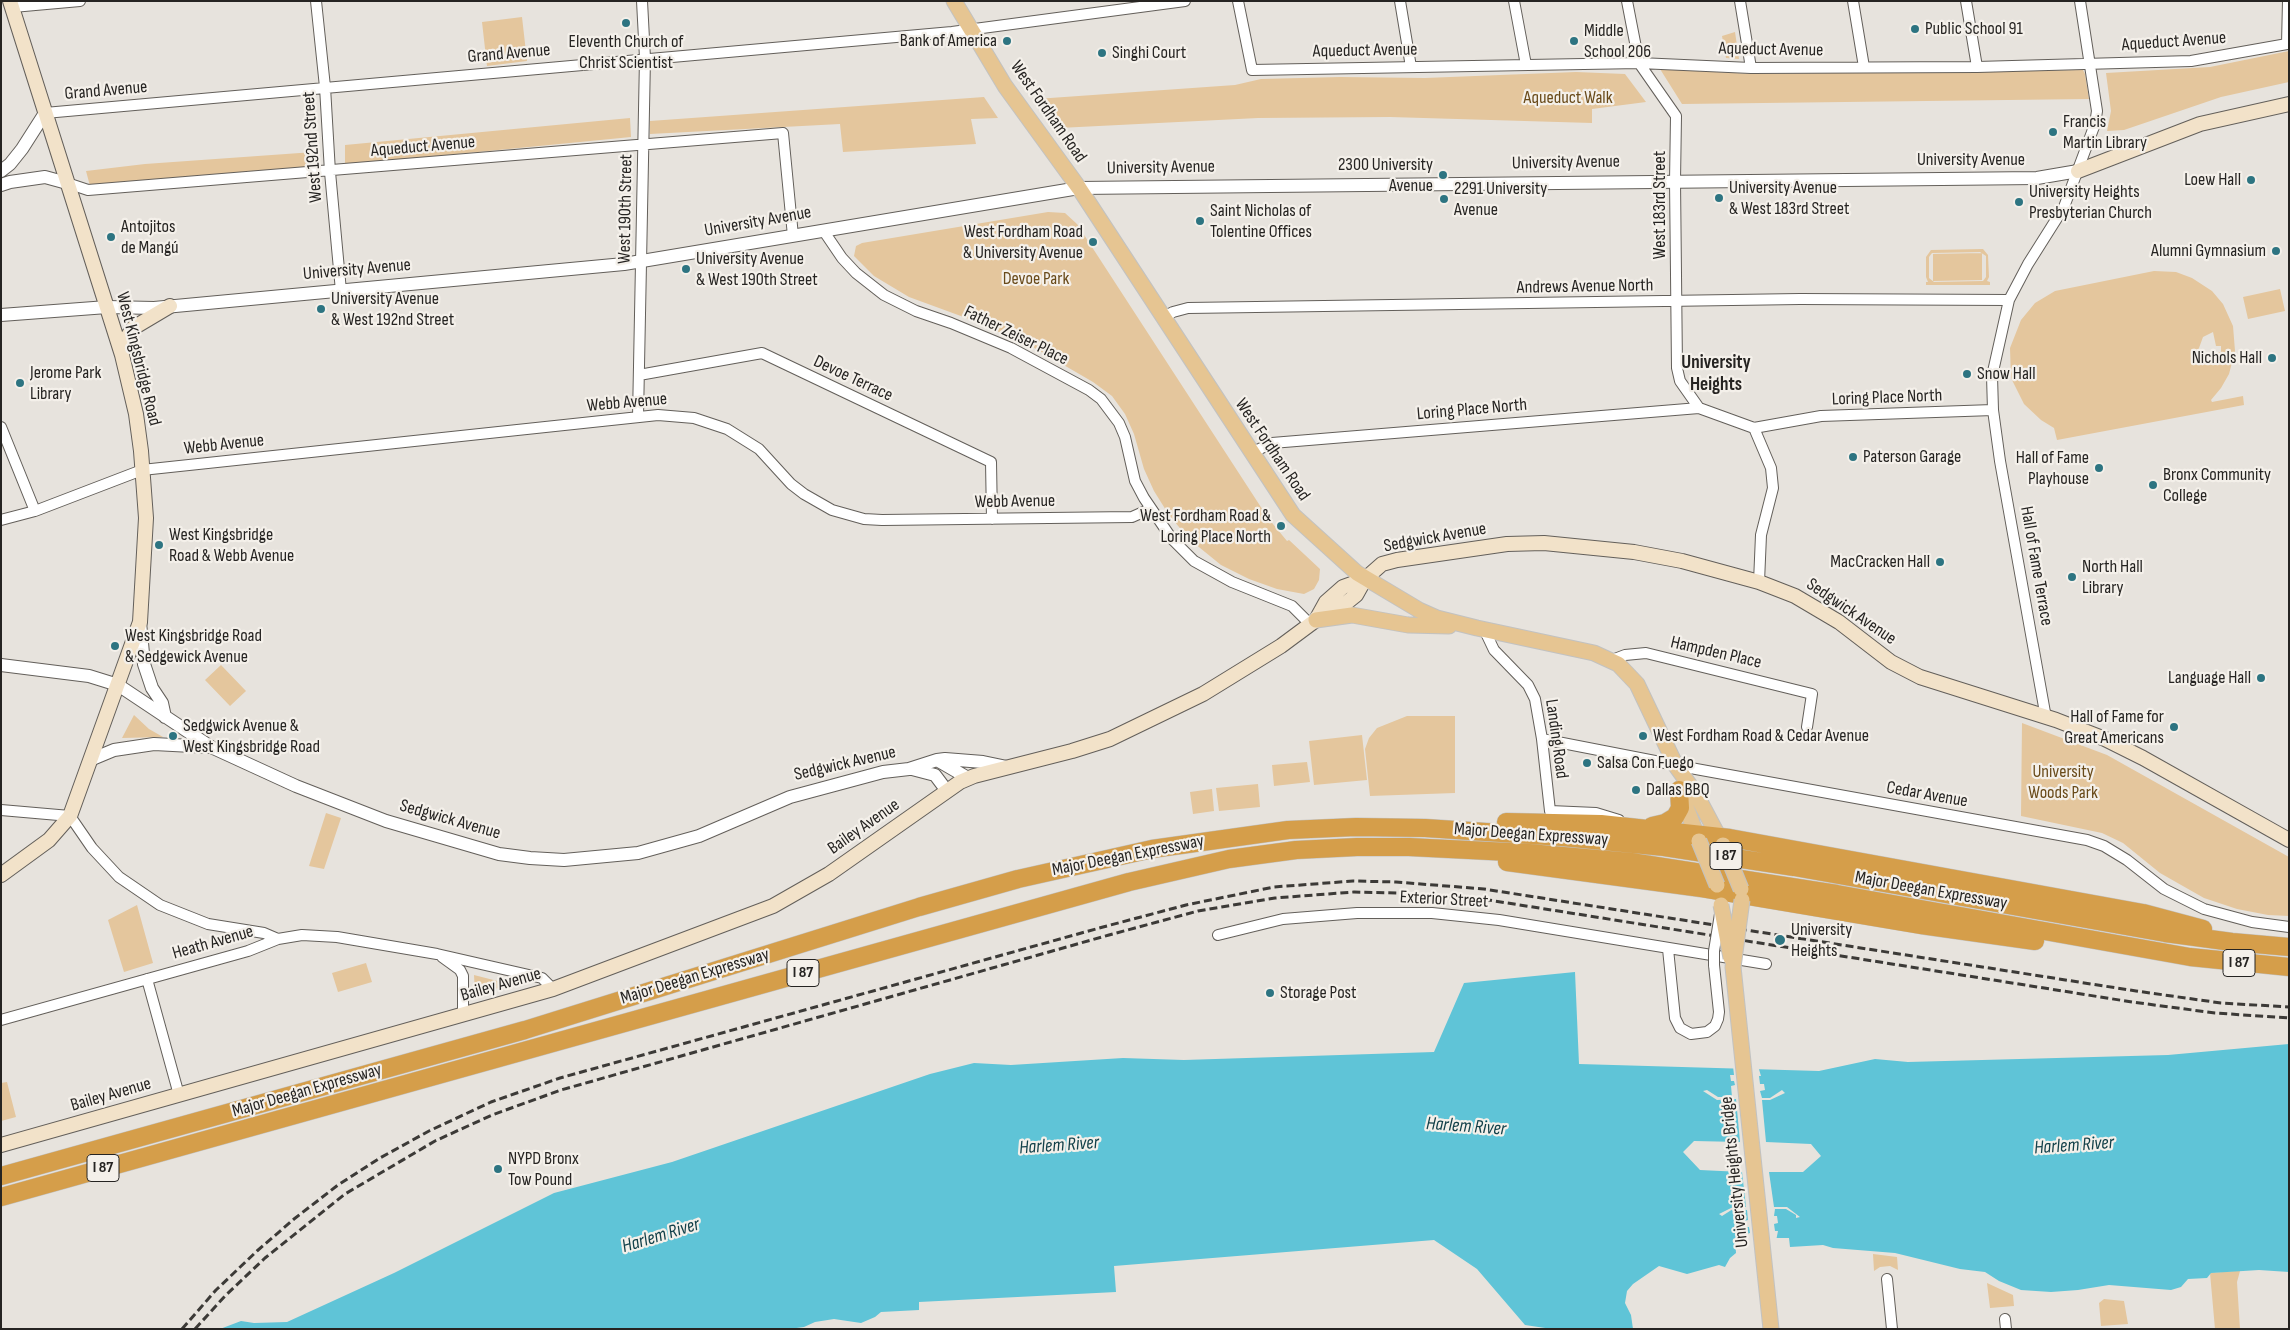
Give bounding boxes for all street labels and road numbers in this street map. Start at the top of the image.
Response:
street label: Aqueduct Avenue [2121,28,2227,56]
street label: Aqueduct Avenue [1718,38,1824,62]
street label: Aqueduct Avenue [1312,39,1418,63]
street label: Grand Avenue [467,40,551,68]
street label: West Fordham Road [1005,57,1091,167]
street label: Grand Avenue [64,77,148,105]
street label: West 192nd Street [298,91,328,203]
street label: Aqueduct Avenue [370,132,476,162]
street label: University Avenue [1917,149,2025,171]
street label: University Avenue [1512,151,1620,175]
street label: West 183rd Street [1649,151,1671,259]
street label: West 190th Street [614,154,638,264]
street label: University Avenue [1107,156,1215,180]
street label: University Avenue [703,202,813,242]
street label: University Avenue [302,255,412,285]
street label: Andrews Avenue North [1516,275,1654,299]
street label: West Kingsbridge Road [111,290,165,428]
street label: Father Zeiser Place [960,301,1072,371]
street label: Devoe Terrace [810,351,896,407]
street label: Loring Place North [1831,385,1943,411]
street label: Webb Avenue [586,389,668,417]
street label: Loring Place North [1416,394,1528,426]
street label: West Fordham Road [1230,395,1314,505]
street label: Webb Avenue [183,430,265,460]
street label: Webb Avenue [975,490,1055,514]
street label: Hall of Fame Terrace [2015,505,2057,627]
street label: Sedgwick Avenue [1382,518,1488,558]
street label: Sedgwick Avenue [1802,574,1900,650]
street label: Hampden Place [1668,632,1764,674]
street label: Landing Road [1540,698,1572,780]
street label: Sedgwick Avenue [792,742,898,786]
street label: Cedar Avenue [1885,777,1969,813]
street label: Bailey Avenue [824,794,904,860]
street label: Sedgwick Avenue [397,795,503,845]
street label: Major Deegan Expressway [1453,819,1609,851]
street label: Major Deegan Expressway [1050,831,1206,881]
road number: I 87 [1710,842,1742,869]
street label: Major Deegan Expressway [1853,867,2009,915]
street label: Exterior Street [1399,887,1489,913]
street label: Heath Avenue [170,921,256,965]
street label: Major Deegan Expressway [618,944,772,1010]
road number: I 87 [2223,950,2255,976]
road number: I 87 [787,960,819,986]
street label: Bailey Avenue [458,963,544,1007]
street label: Major Deegan Expressway [230,1059,384,1123]
street label: Bailey Avenue [68,1073,154,1117]
street label: University Heights Bridge [1716,1095,1754,1249]
road number: I 87 [87,1154,119,1182]

